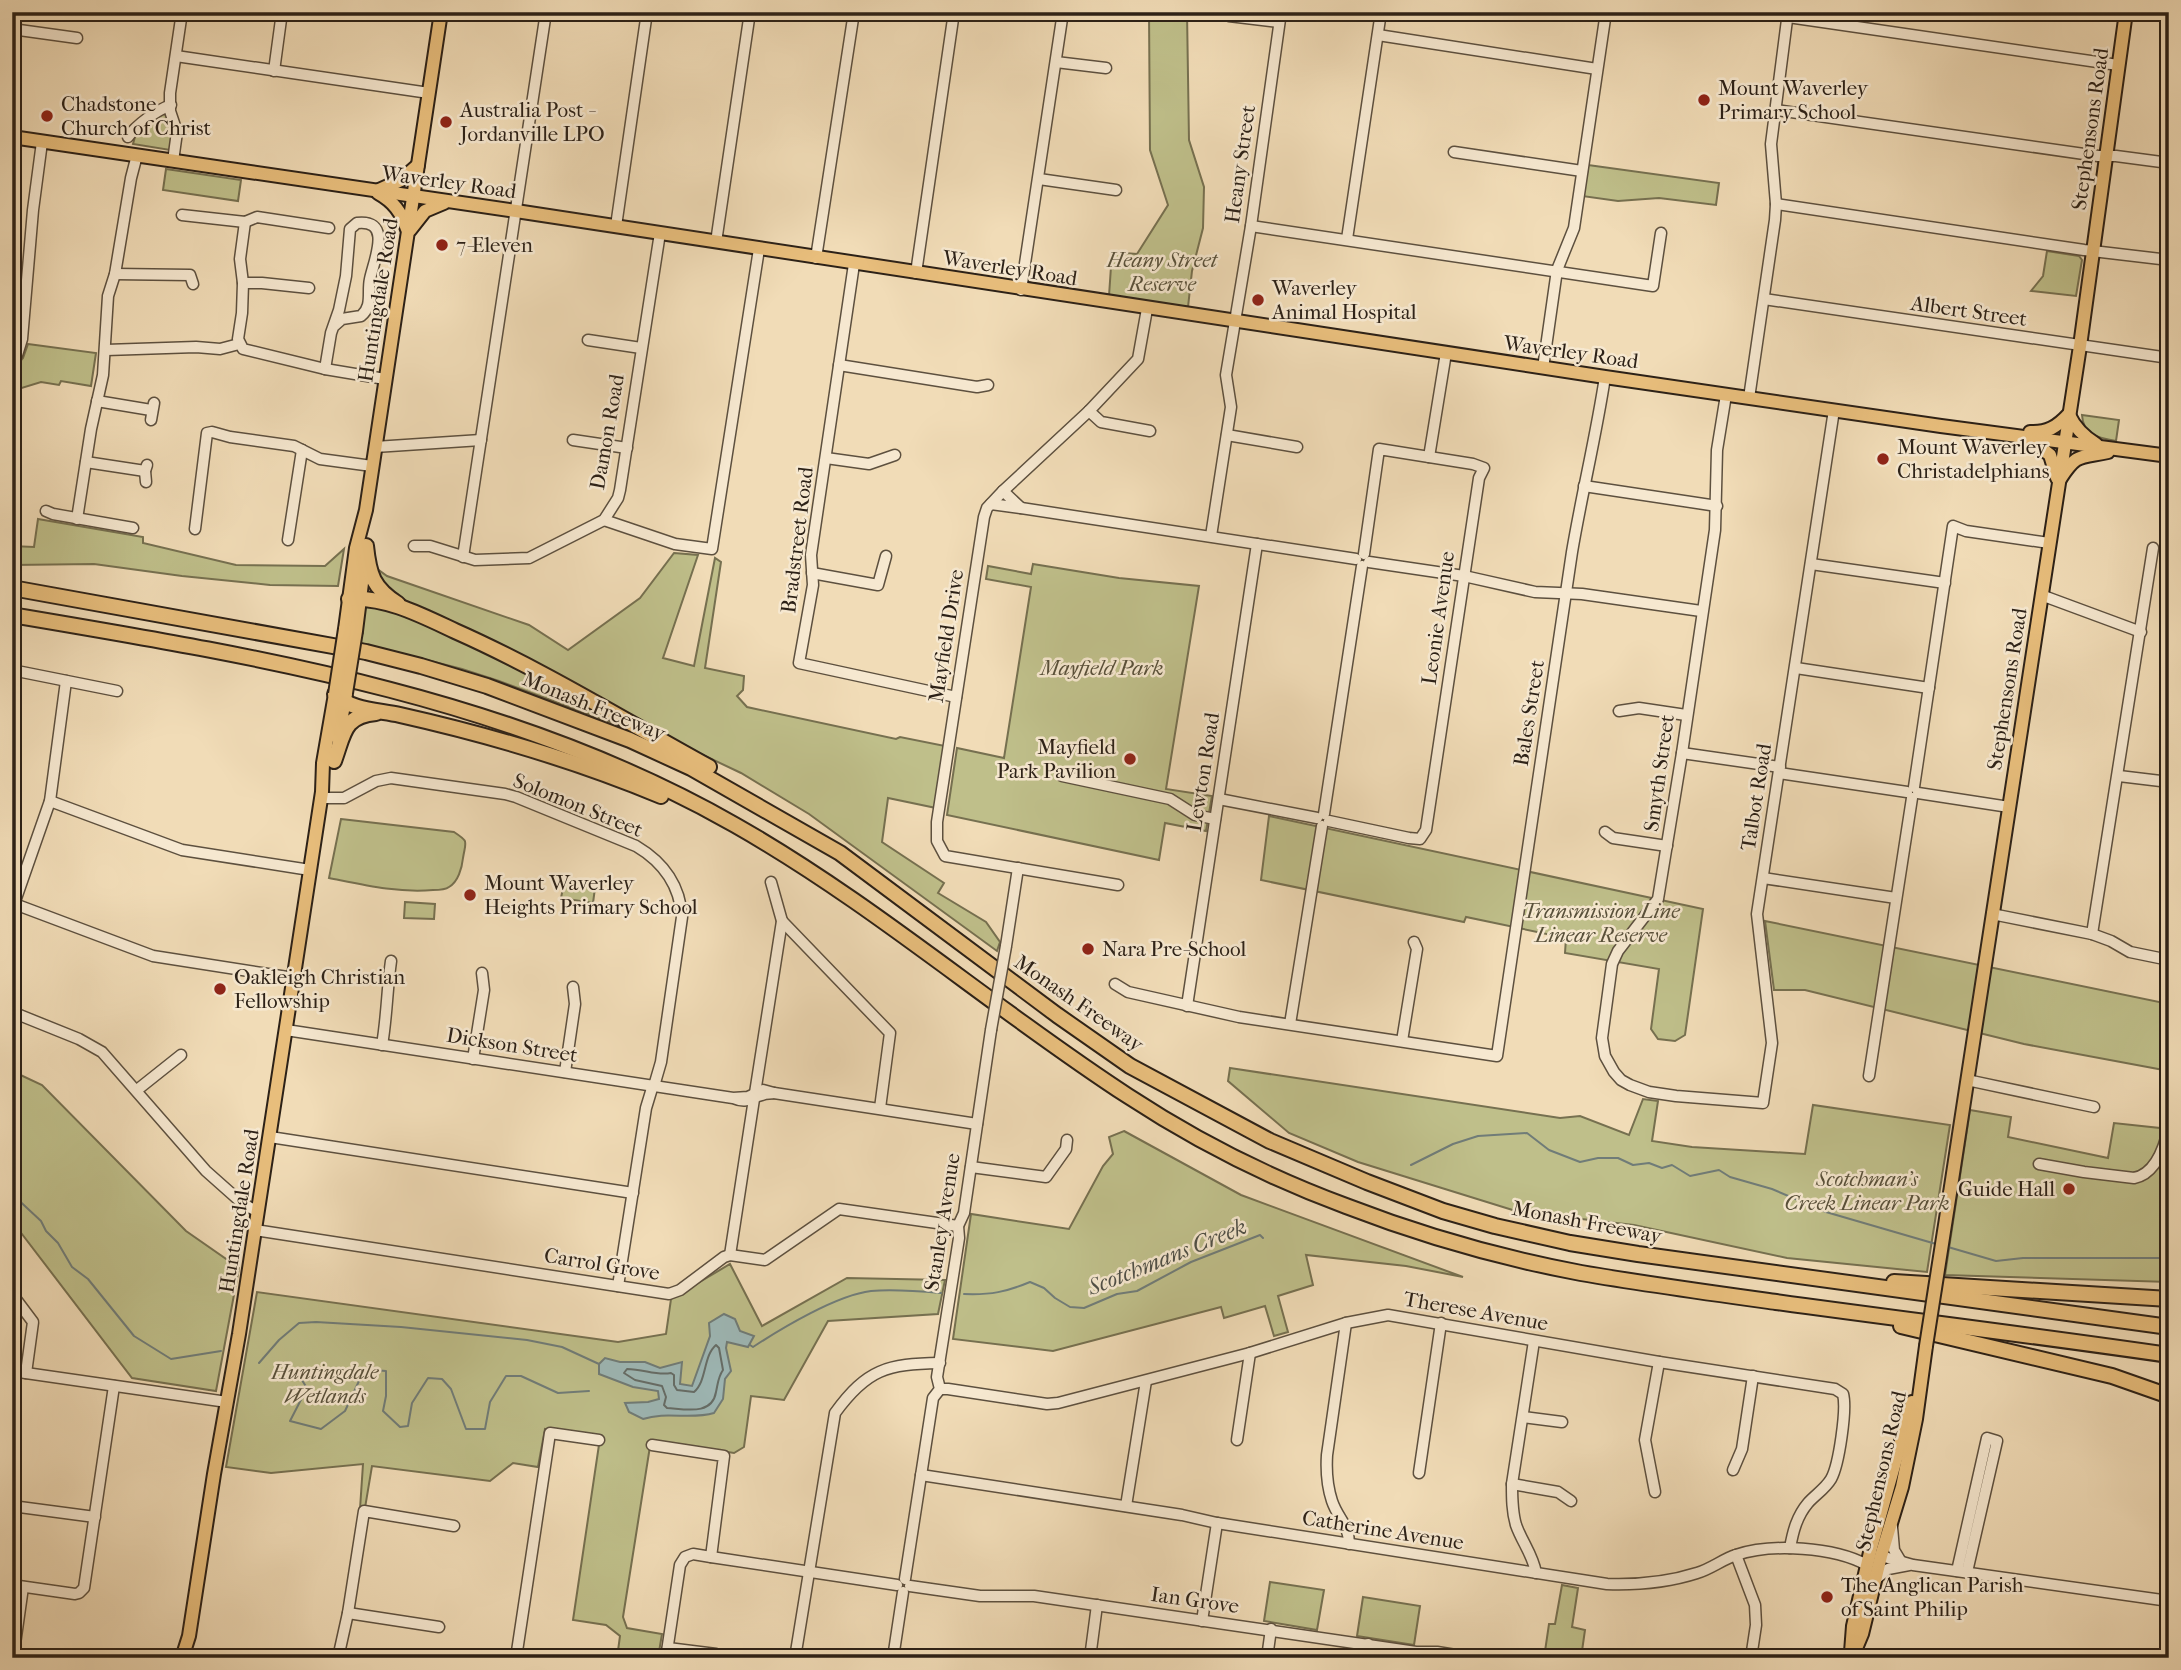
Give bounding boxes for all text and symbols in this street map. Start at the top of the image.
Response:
street label: Stephensons Road [2067,46,2113,212]
place label: Mount Waverley Primary School [1718,76,1869,124]
place label: Chadstone Church of Christ [61,92,212,140]
marker: Mount Waverley Primary School [1696,92,1712,108]
place label: Australia Post - Jordanville LPO [458,98,605,146]
street label: Heany Street [1220,103,1260,225]
marker: Chadstone Church of Christ [39,108,55,124]
marker: Australia Post - Jordanville LPO [438,114,454,130]
street label: Waverley Road [379,161,519,203]
street label: Huntingdale Road [353,216,403,384]
place label: 7-Eleven [456,233,533,257]
marker: 7-Eleven [434,237,450,253]
street label: Waverley Road [940,245,1080,291]
park label: Heany Street Reserve [1106,248,1219,296]
place label: Waverley Animal Hospital [1271,276,1417,324]
street label: Albert Street [1908,291,2029,331]
marker: Waverley Animal Hospital [1250,292,1266,308]
street label: Waverley Road [1501,331,1641,373]
street label: Damon Road [585,372,629,492]
place label: Mount Waverley Christadelphians [1897,435,2050,483]
marker: Mount Waverley Christadelphians [1875,451,1891,467]
street label: Bradstreet Road [776,465,818,615]
street label: Leonie Avenue [1417,550,1459,686]
street label: Mayfield Drive [924,568,968,704]
street label: Stephensons Road [1982,606,2032,772]
park label: Mayfield Park [1038,656,1164,680]
street label: Bales Street [1509,658,1549,768]
street label: Monash Freeway [519,666,670,746]
street label: Lewton Road [1182,710,1224,833]
street label: Smyth Street [1639,712,1679,833]
place label: Mayfield Park Pavilion [997,735,1117,783]
street label: Talbot Road [1736,741,1776,852]
marker: Mayfield Park Pavilion [1122,751,1138,767]
street label: Solomon Street [510,768,647,842]
place label: Mount Waverley Heights Primary School [484,871,698,919]
marker: Mount Waverley Heights Primary School [462,887,478,903]
park label: Transmission Line Linear Reserve [1522,899,1680,947]
place label: Nara Pre-School [1102,937,1246,961]
marker: Nara Pre-School [1080,941,1096,957]
street label: Monash Freeway [1010,950,1149,1057]
place label: Oakleigh Christian Fellowship [234,965,405,1013]
marker: Oakleigh Christian Fellowship [212,981,228,997]
street label: Dickson Street [445,1023,580,1067]
street label: Huntingdale Road [214,1127,264,1295]
street label: Stanley Avenue [919,1151,965,1293]
park label: Scotchman's Creek Linear Park [1784,1167,1950,1215]
place label: Guide Hall [1958,1177,2055,1201]
marker: Guide Hall [2061,1181,2077,1197]
street label: Monash Freeway [1510,1196,1665,1248]
water label: Scotchmans Creek [1083,1213,1250,1302]
street label: Carrol Grove [542,1243,662,1285]
street label: Therese Avenue [1402,1286,1550,1336]
park label: Huntingdale Wetlands [271,1360,379,1408]
street label: Stephensons Road [1851,1388,1911,1553]
street label: Catherine Avenue [1300,1505,1466,1555]
place label: The Anglican Parish of Saint Philip [1841,1573,2024,1621]
street label: Ian Grove [1149,1582,1241,1618]
marker: The Anglican Parish of Saint Philip [1819,1589,1835,1605]

